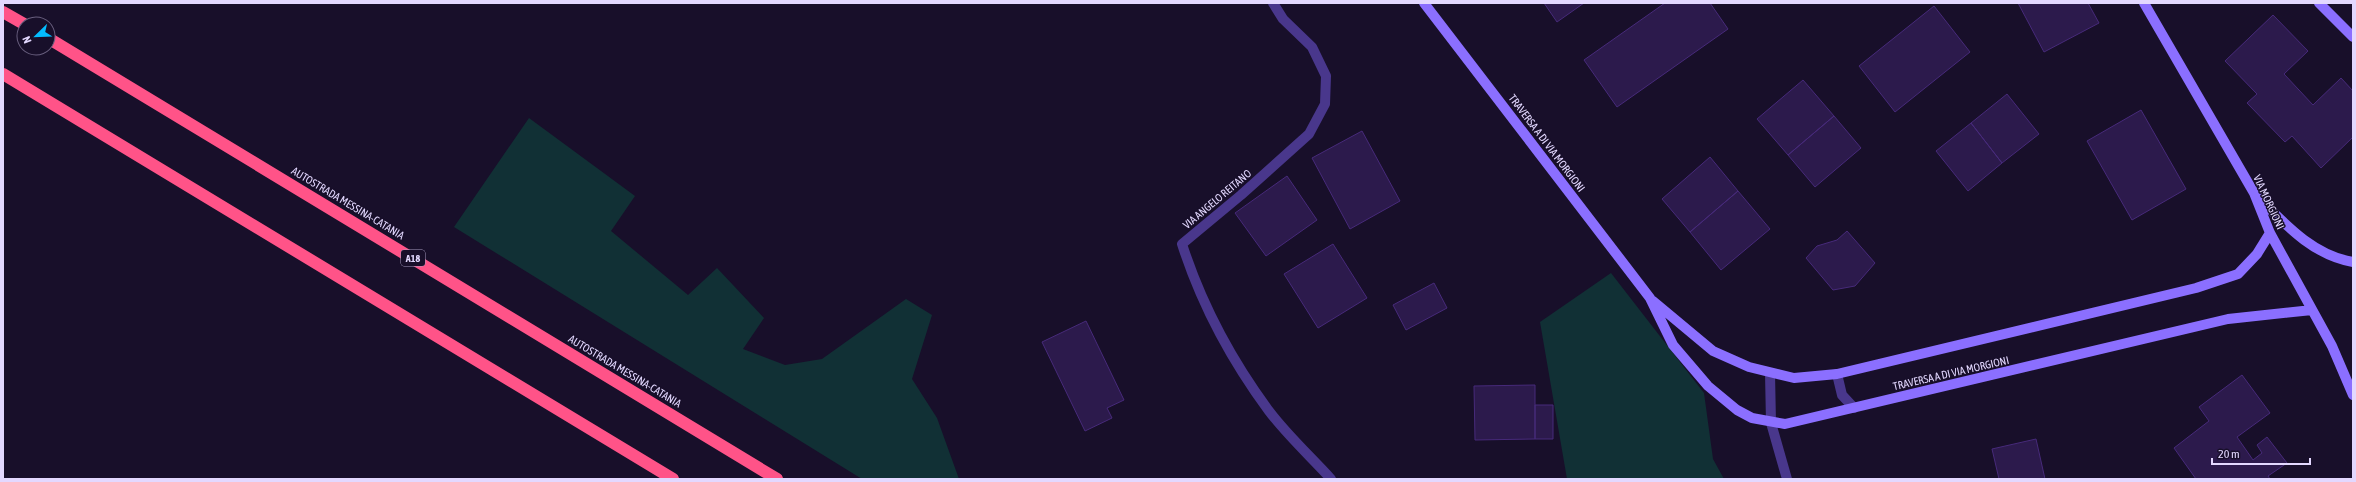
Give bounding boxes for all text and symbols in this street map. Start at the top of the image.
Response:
north arrow [16,16,56,56]
text: N [20,35,34,45]
street label: TRAVERSA A DI VIA MORGIONI [1507,92,1587,194]
street label: AUTOSTRADA MESSINA-CATANIA [289,165,407,242]
street label: VIA ANGELO REITANO [1181,167,1253,231]
street label: VIA MORGIONI [2251,173,2287,231]
road number: A18 [401,250,425,266]
street label: AUTOSTRADA MESSINA-CATANIA [566,333,684,410]
street label: TRAVERSA A DI VIA MORGIONI [1892,354,2010,392]
scale bar [2212,440,2310,466]
text: 20 m [2218,447,2240,461]

